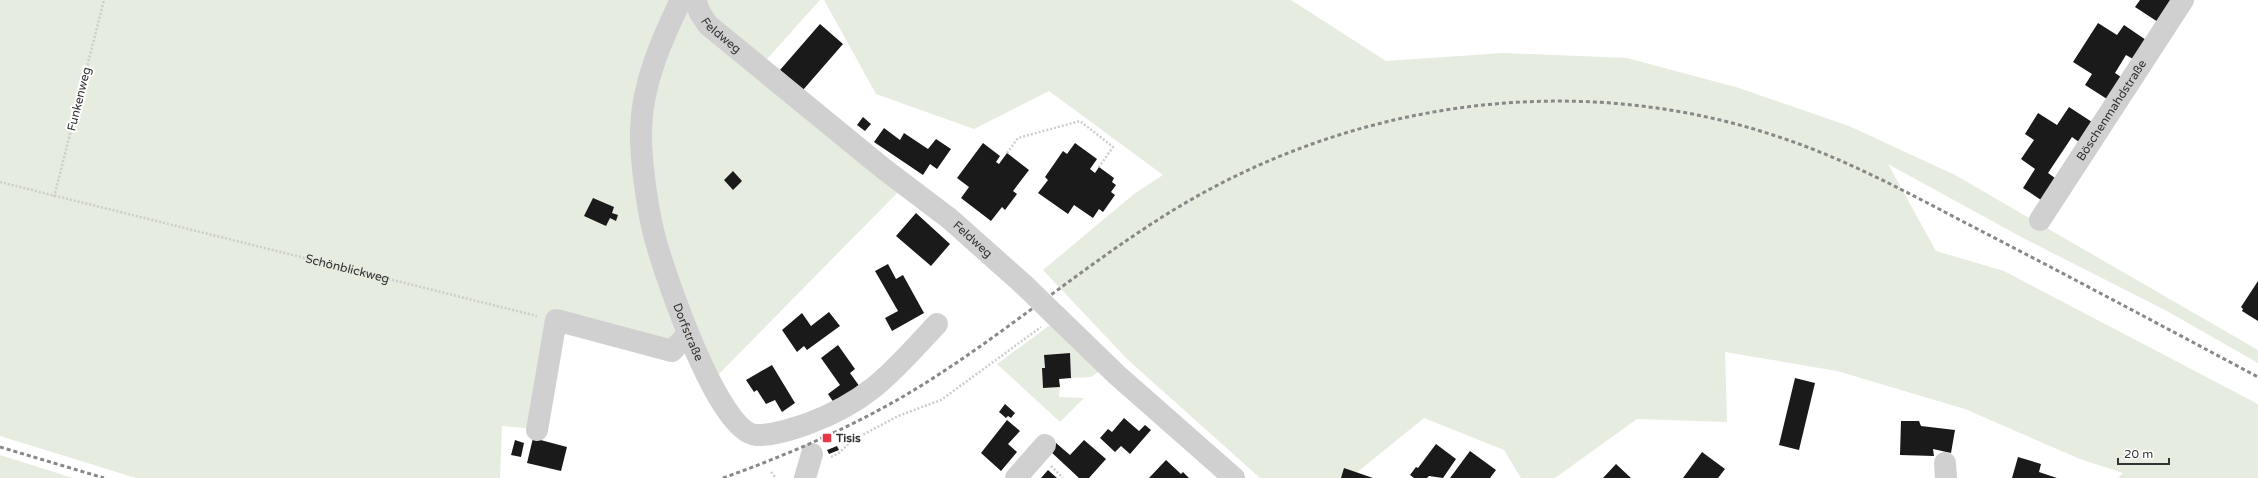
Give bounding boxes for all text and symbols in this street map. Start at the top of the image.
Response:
street label: Feldweg [698,15,744,56]
street label: Böschenmahdstraße [2073,57,2149,163]
street label: Funkenweg [64,65,94,133]
street label: Feldweg [950,218,995,260]
street label: Schönblickweg [304,251,391,286]
street label: Dorfstraße [670,301,706,363]
place label: Tisis [835,431,861,445]
marker: Tisis [821,432,833,444]
scale bar [2118,440,2169,466]
text: 20 m [2124,447,2153,461]

